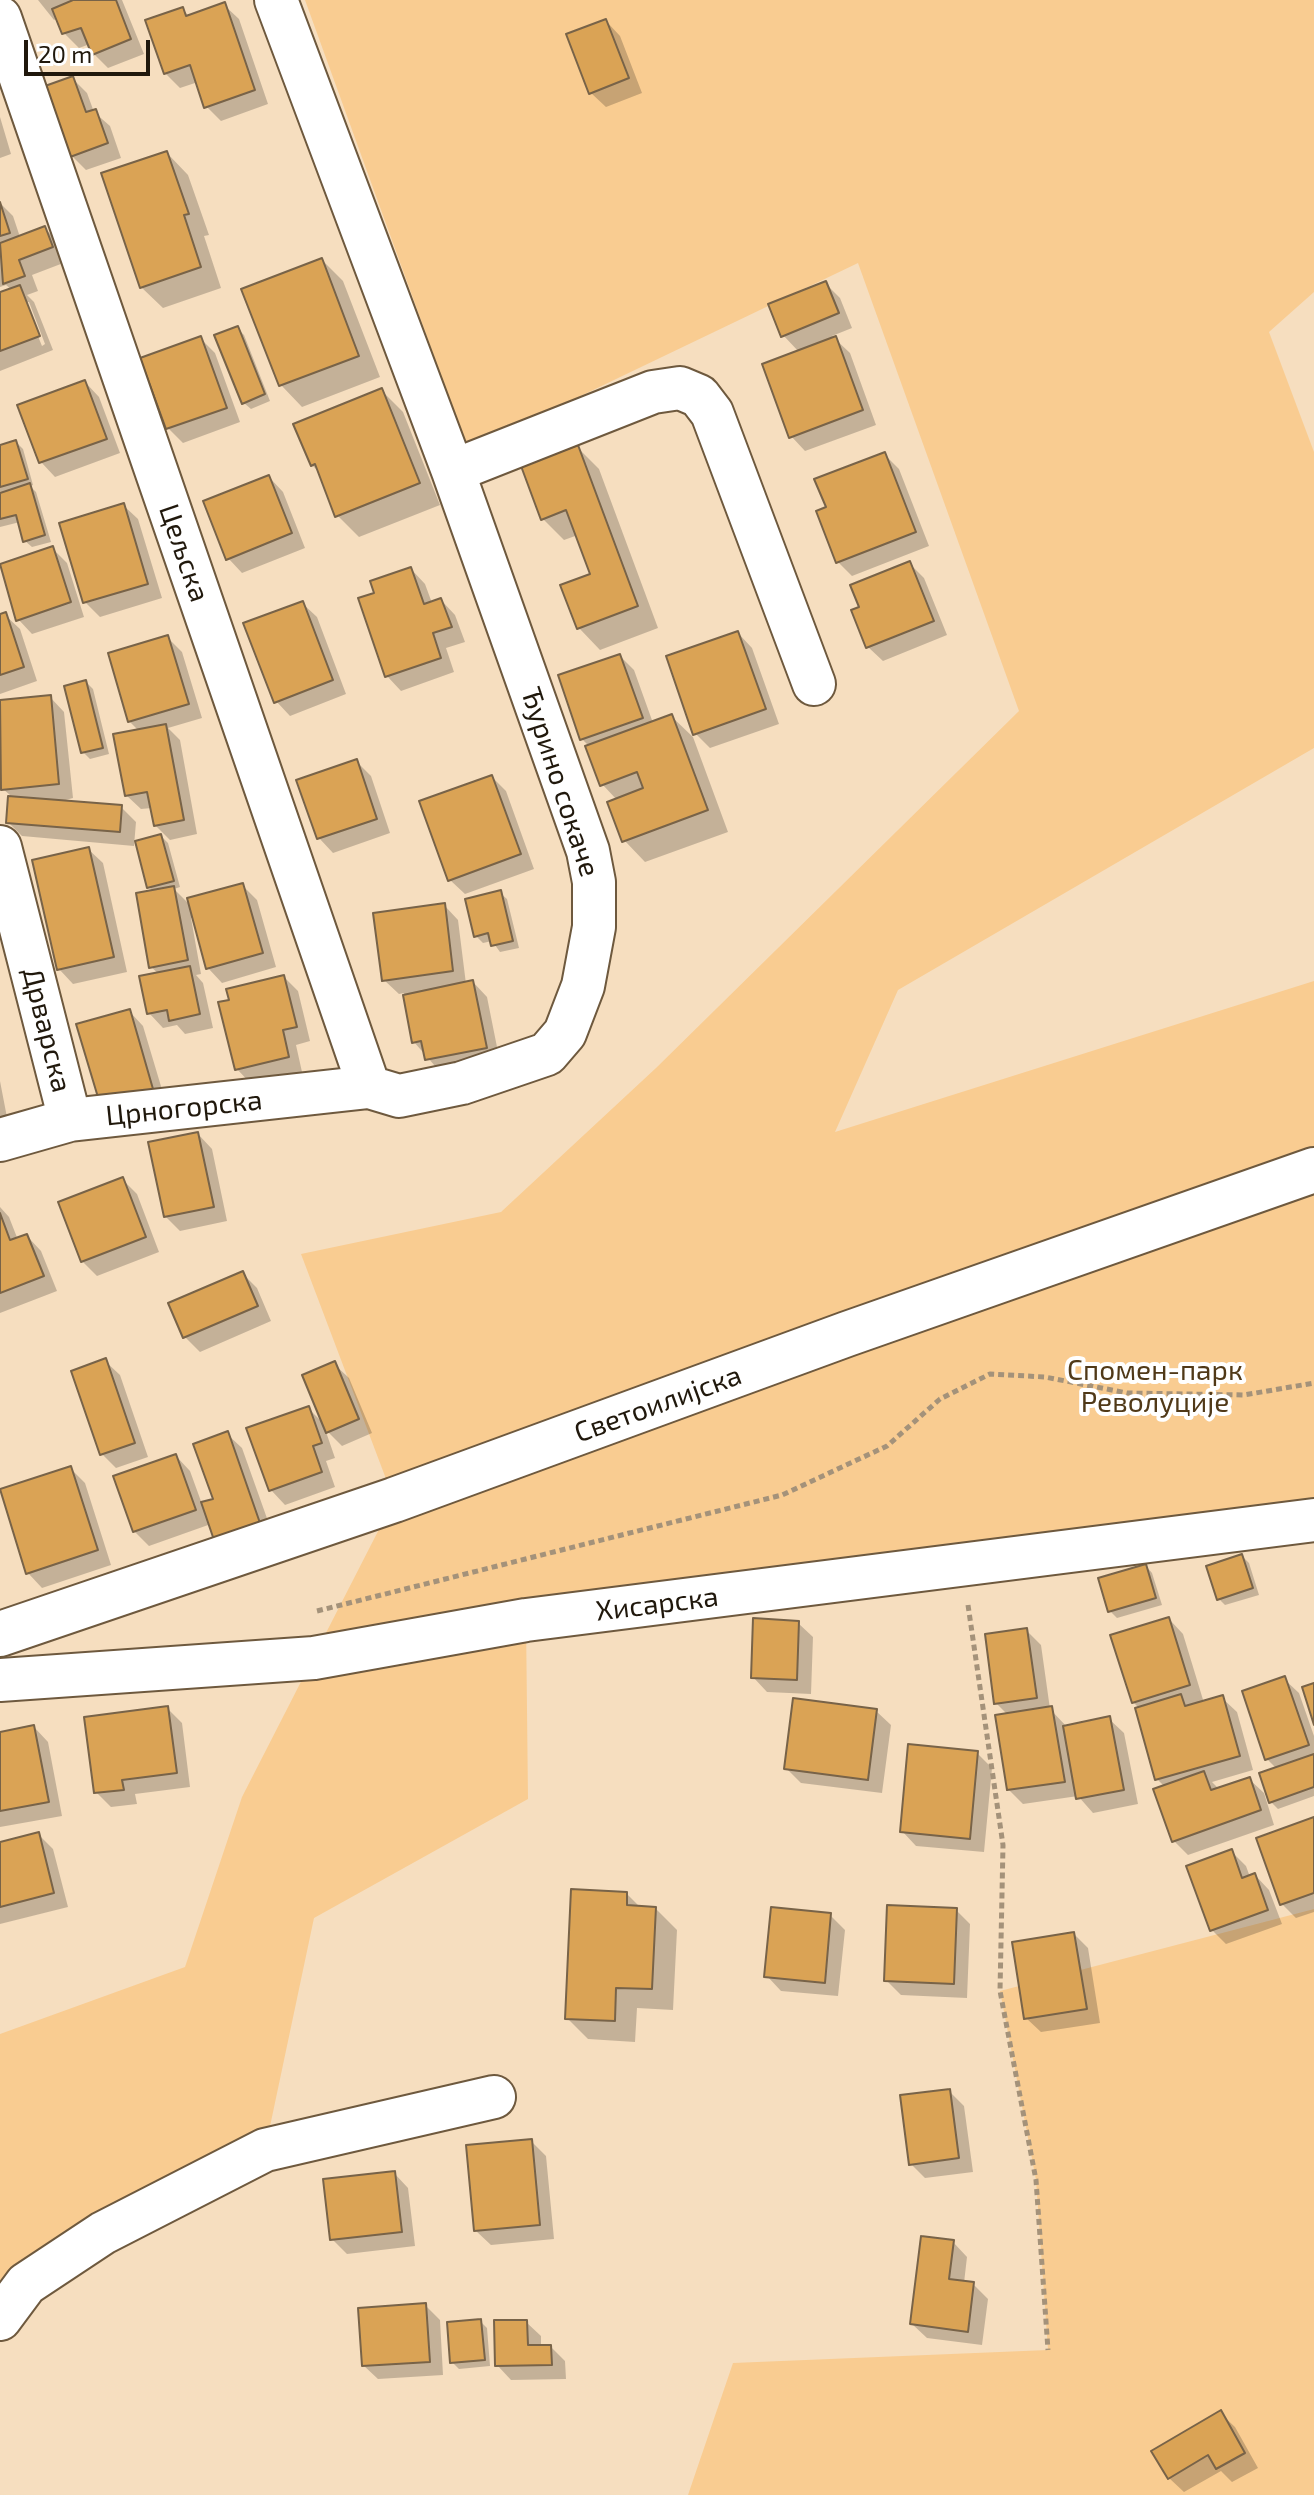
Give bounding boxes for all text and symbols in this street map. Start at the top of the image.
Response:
scale bar [28,24,154,74]
text: 20 m [38,39,92,68]
street label: Цељска [152,500,216,606]
street label: Ђурино сокаче [514,683,606,881]
street label: Дрварска [15,964,79,1096]
street label: Црногорска [104,1083,264,1133]
park label: Спомен-парк Револуције [1067,1354,1243,1420]
street label: Светоилијска [570,1358,746,1450]
street label: Хисарска [594,1580,720,1628]

